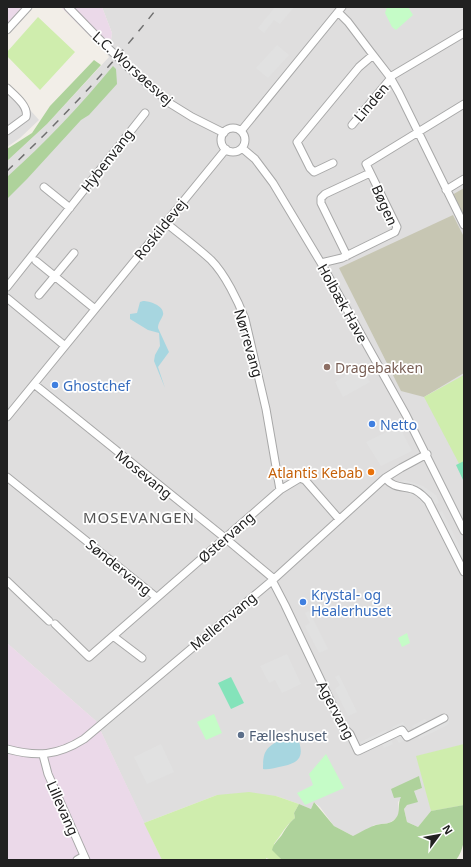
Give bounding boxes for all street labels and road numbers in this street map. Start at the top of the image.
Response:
street label: L.C. Worsøesvej [89,27,177,109]
street label: Linden [349,79,393,125]
street label: Hybenvang [76,125,138,195]
street label: Bøgen [368,182,402,228]
street label: Roskildevej [130,194,190,264]
street label: Holbæk Have [313,260,373,346]
street label: Nørrevang [230,307,268,379]
street label: Mosevang [112,445,176,503]
street label: Østervang [194,507,258,567]
street label: Søndervang [82,535,156,599]
street label: Mellemvang [186,588,260,654]
street label: Agervang [313,678,359,742]
street label: Lillevang [43,778,83,838]

